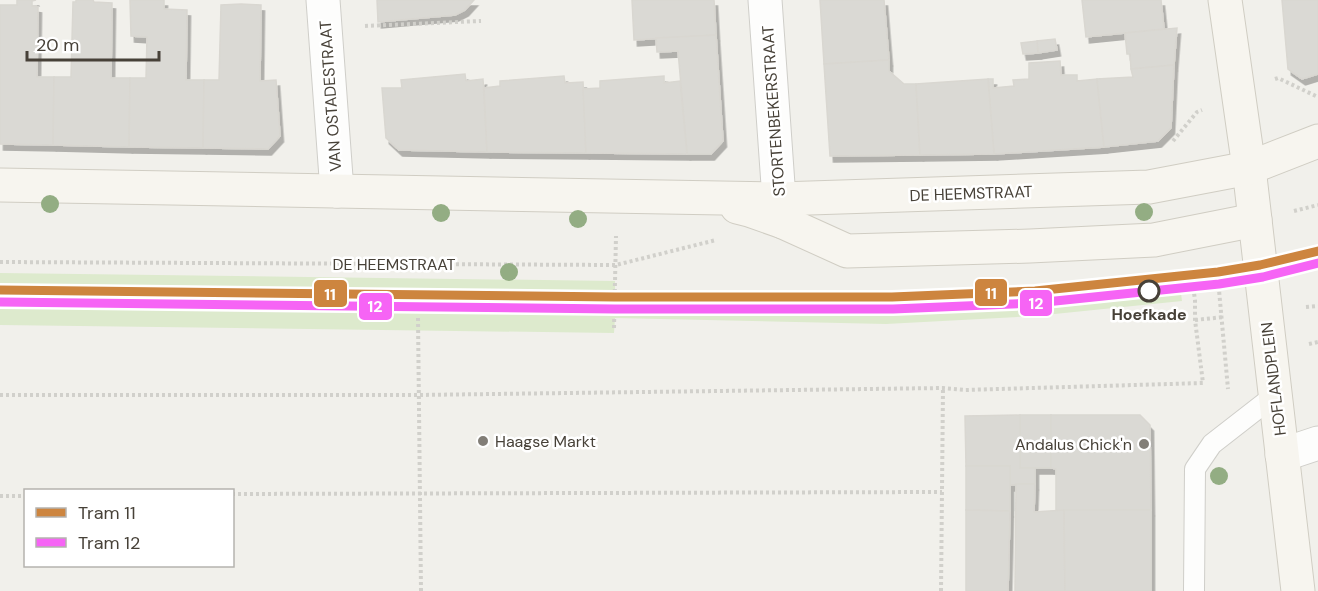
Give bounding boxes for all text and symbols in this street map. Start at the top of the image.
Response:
street label: VAN OSTADESTRAAT [315,20,346,172]
scale bar [27,24,159,62]
street label: STORTENBEKERSTRAAT [757,25,790,197]
text: 20 m [36,33,79,57]
street label: DE HEEMSTRAAT [909,181,1033,206]
street label: DE HEEMSTRAAT [332,254,456,275]
line badge: 11 [974,278,1008,307]
line badge: 11 [313,279,348,308]
marker: Hoefkade [1138,280,1160,302]
text: 11 [985,283,997,304]
text: 11 [324,284,336,305]
line badge: 12 [1019,289,1053,317]
line badge: 12 [358,292,393,321]
text: 12 [1028,293,1044,314]
text: 12 [367,296,383,317]
place label: Hoefkade [1111,304,1187,325]
street label: HOFLANDPLEIN [1256,321,1291,437]
place label: Haagse Markt [495,431,596,452]
marker: Haagse Markt [476,434,490,448]
place label: Andalus Chick'n [1015,434,1132,455]
marker: Andalus Chick'n [1137,437,1151,451]
legend [24,489,234,567]
text: Tram 11 [78,501,136,525]
text: Tram 12 [78,531,140,555]

